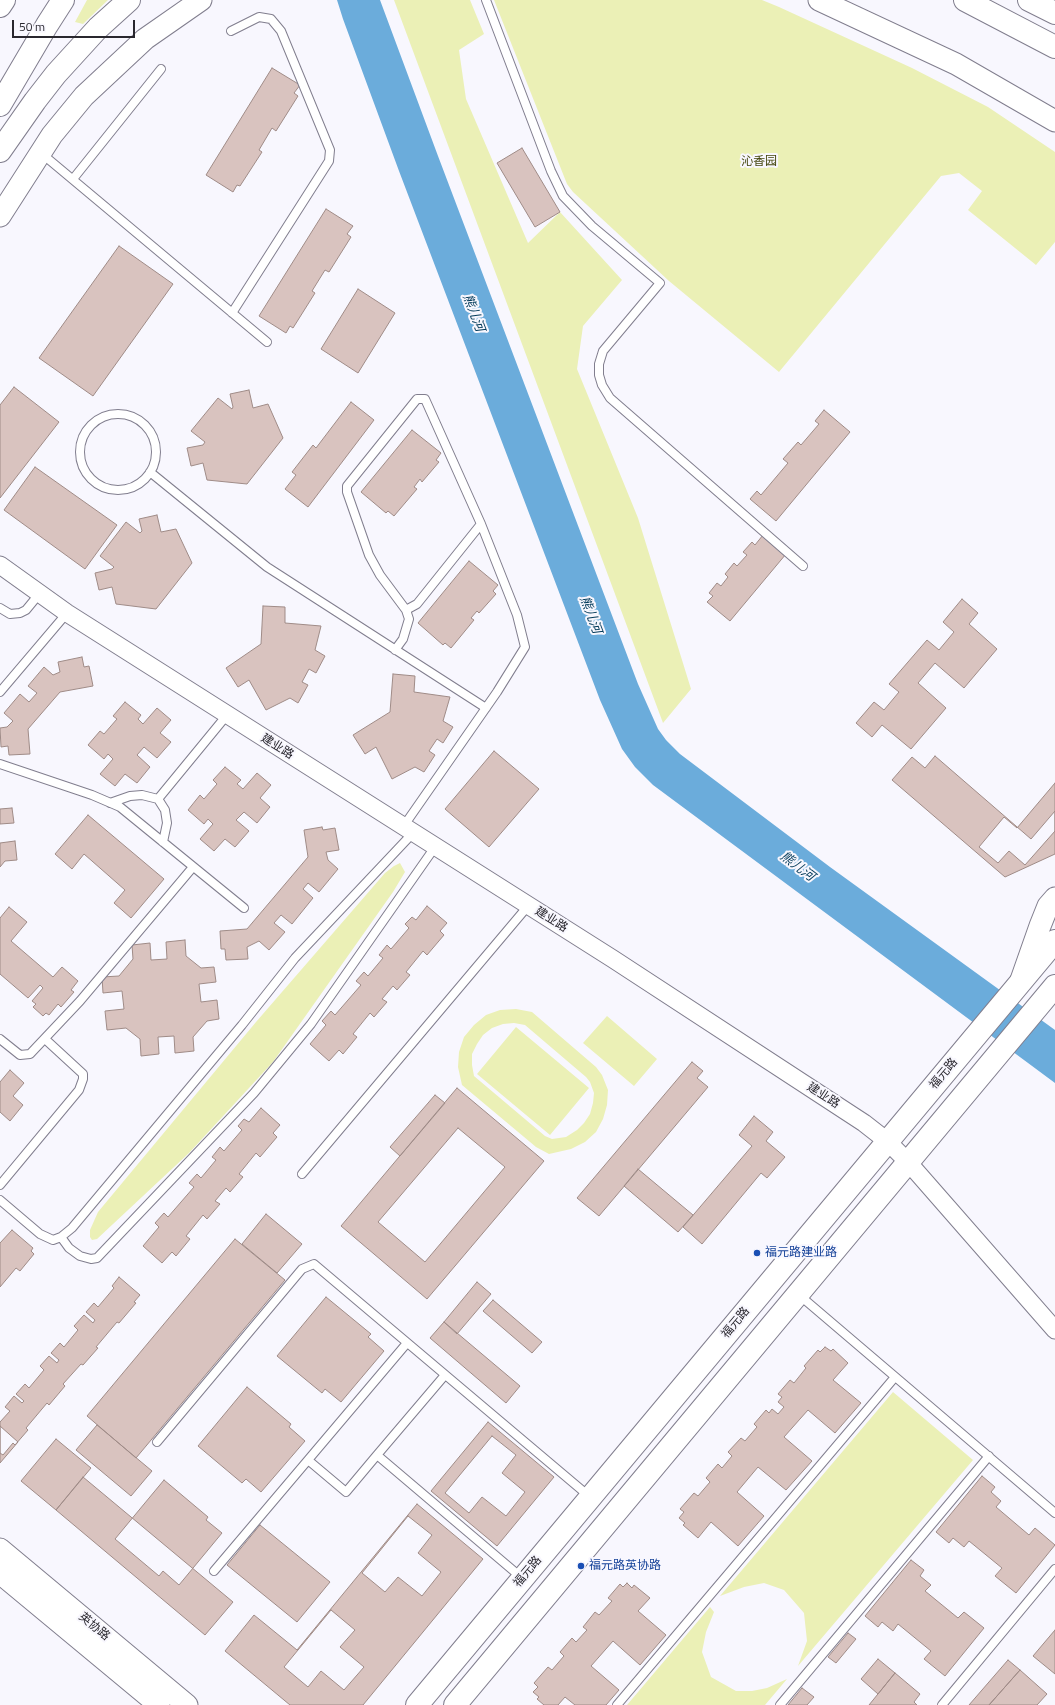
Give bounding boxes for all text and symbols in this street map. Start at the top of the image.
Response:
scale bar [14,12,137,38]
text: 50 m [19,17,45,36]
park label: 沁香园 [741,155,777,169]
water label: 熊儿河 [459,292,487,334]
water label: 熊儿河 [576,594,604,636]
street label: 建业路 [258,731,296,763]
water label: 熊儿河 [777,849,817,885]
street label: 建业路 [532,904,570,936]
street label: 福元路 [927,1056,961,1092]
street label: 建业路 [804,1080,842,1112]
place label: 福元路建业路 [765,1246,837,1260]
marker: 福元路建业路 [752,1248,762,1258]
street label: 福元路 [719,1305,753,1341]
street label: 福元路 [511,1554,545,1590]
place label: 福元路英协路 [589,1559,661,1573]
marker: 福元路英协路 [576,1561,586,1571]
street label: 英协路 [76,1610,112,1644]

